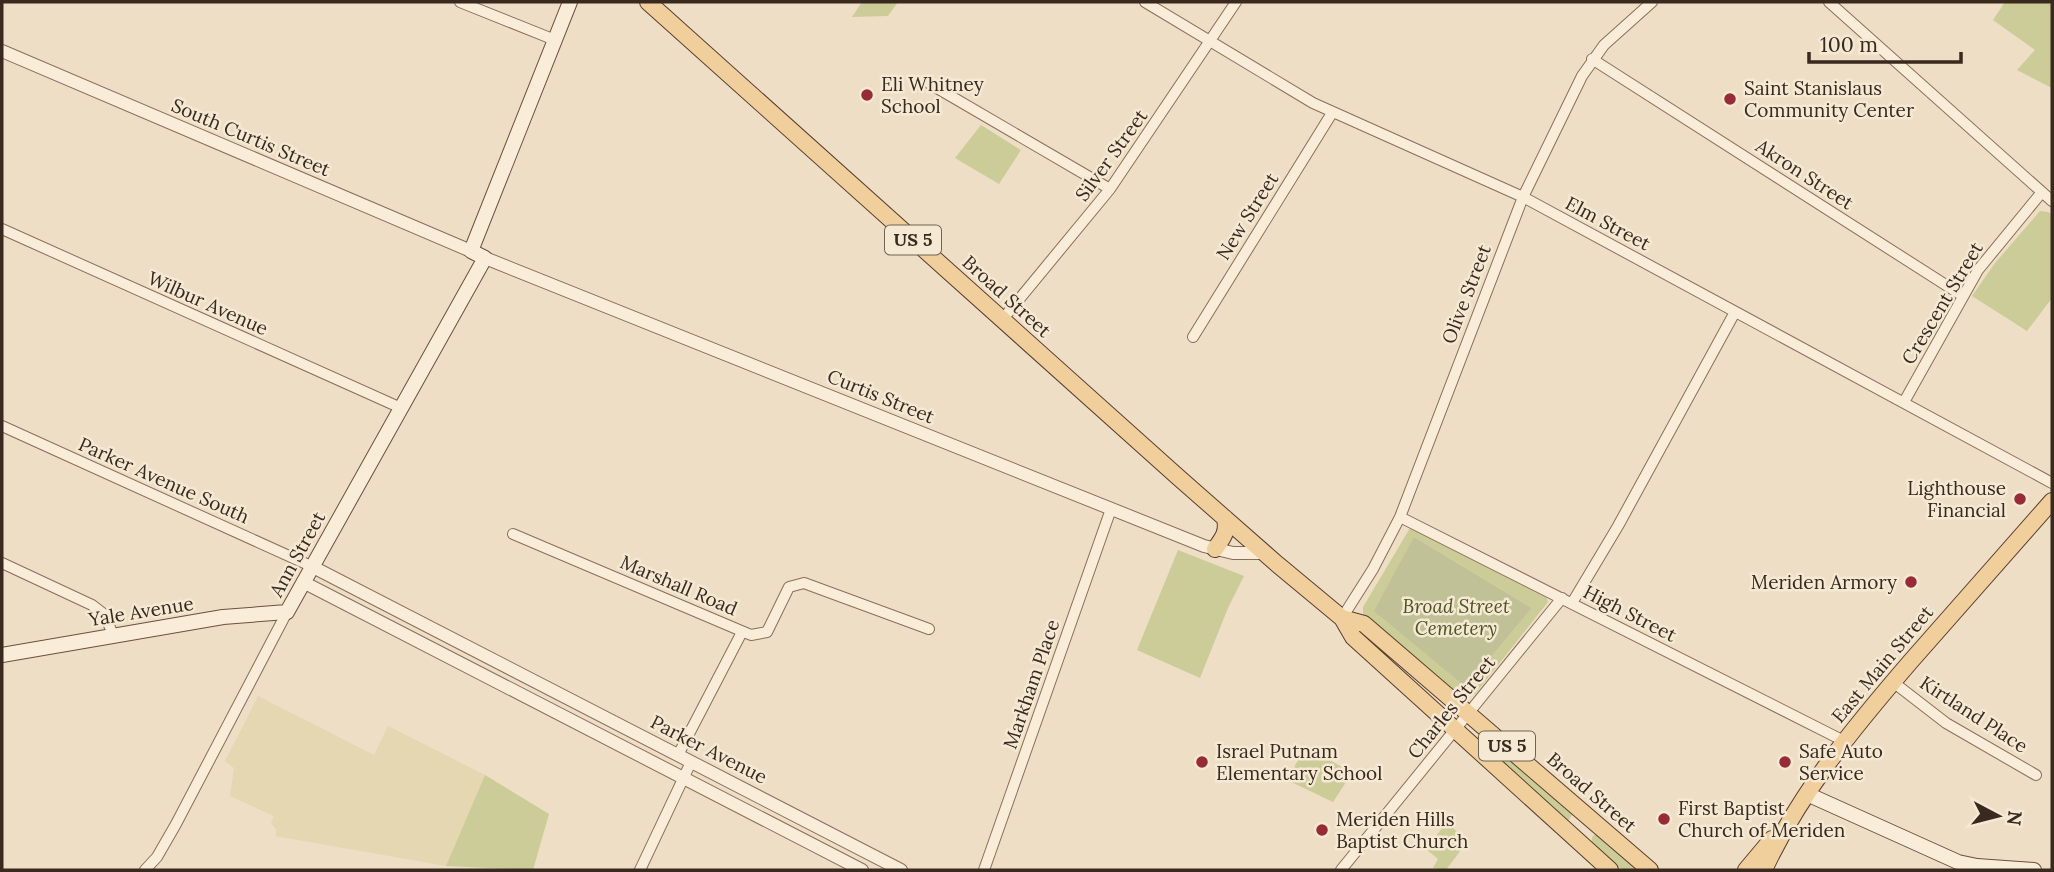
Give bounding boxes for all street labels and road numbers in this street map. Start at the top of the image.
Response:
street label: South Curtis Street [168,93,335,182]
street label: Silver Street [1070,104,1153,206]
street label: Akron Street [1751,133,1859,215]
street label: New Street [1211,167,1284,264]
street label: Elm Street [1561,191,1655,256]
road number: US 5 [885,226,941,254]
street label: Crescent Street [1896,237,1988,368]
street label: Olive Street [1436,240,1496,347]
street label: Broad Street [958,250,1057,342]
street label: Wilbur Avenue [144,266,272,340]
street label: Curtis Street [824,364,939,429]
street label: Parker Avenue South [75,432,253,528]
street label: Ann Street [263,507,331,602]
street label: Marshall Road [617,550,741,620]
street label: High Street [1579,579,1681,647]
street label: Yale Avenue [86,591,195,631]
street label: East Main Street [1826,600,1938,728]
street label: Markham Place [998,616,1064,752]
street label: Charles Street [1402,650,1500,763]
street label: Kirtland Place [1916,670,2032,758]
street label: Parker Avenue [647,709,771,789]
road number: US 5 [1479,732,1535,760]
street label: Broad Street [1542,747,1642,838]

